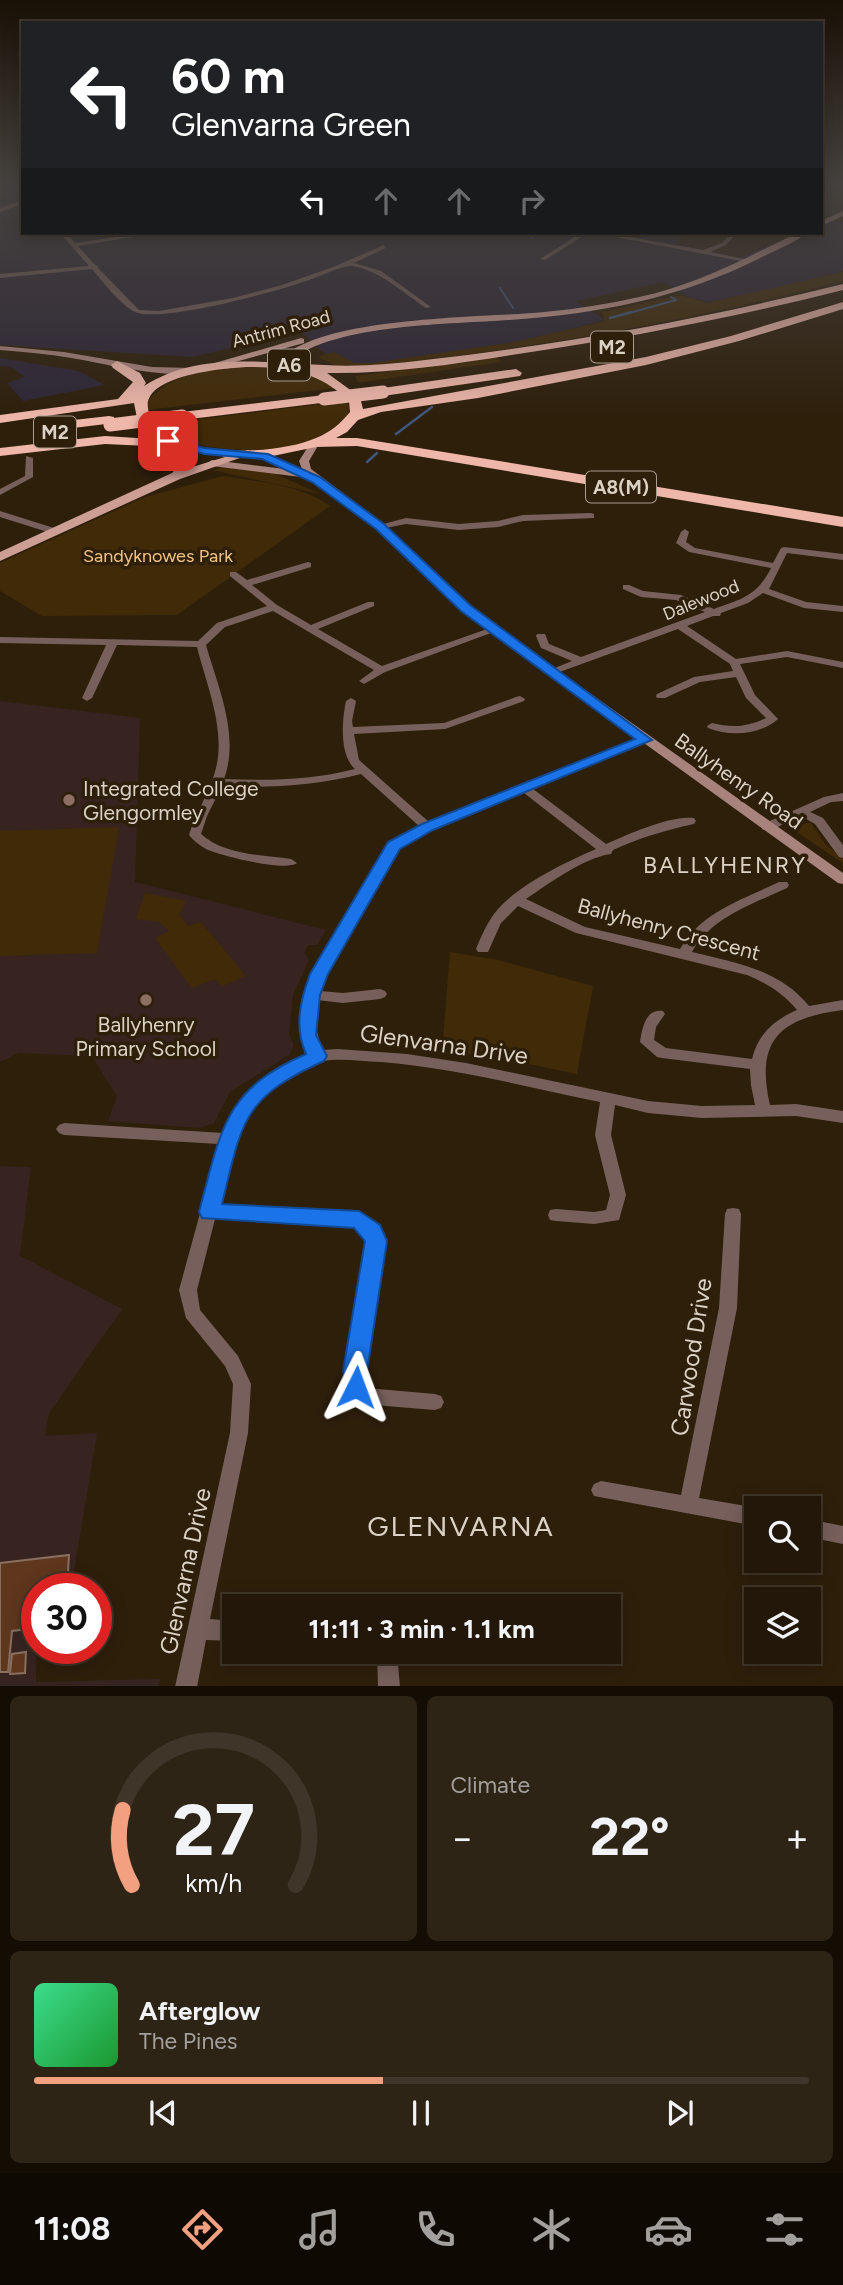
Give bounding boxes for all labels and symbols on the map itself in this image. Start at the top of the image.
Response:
street label: Antrim Road [230,305,332,353]
road number: M2 [591,332,633,362]
road number: A6 [268,350,310,380]
pin [138,411,198,471]
road number: M2 [34,416,76,448]
road number: A8(M) [586,472,656,502]
park label: Sandyknowes Park [83,545,233,567]
street label: Dalewood [660,575,742,625]
street label: Ballyhenry Road [670,728,808,834]
place label: Integrated College Glengormley [83,776,259,825]
marker: Integrated College Glengormley [61,792,77,808]
district label: BALLYHENRY [643,851,807,879]
street label: Ballyhenry Crescent [575,893,763,965]
marker: Ballyhenry Primary School [138,992,154,1008]
place label: Ballyhenry Primary School [76,1012,216,1061]
street label: Glenvarna Drive [358,1018,530,1070]
street label: Carwood Drive [664,1276,718,1438]
position arrow [319,1350,393,1424]
street label: Glenvarna Drive [153,1485,217,1657]
district label: GLENVARNA [367,1509,555,1543]
speed limit sign: 30 [21,1573,112,1664]

